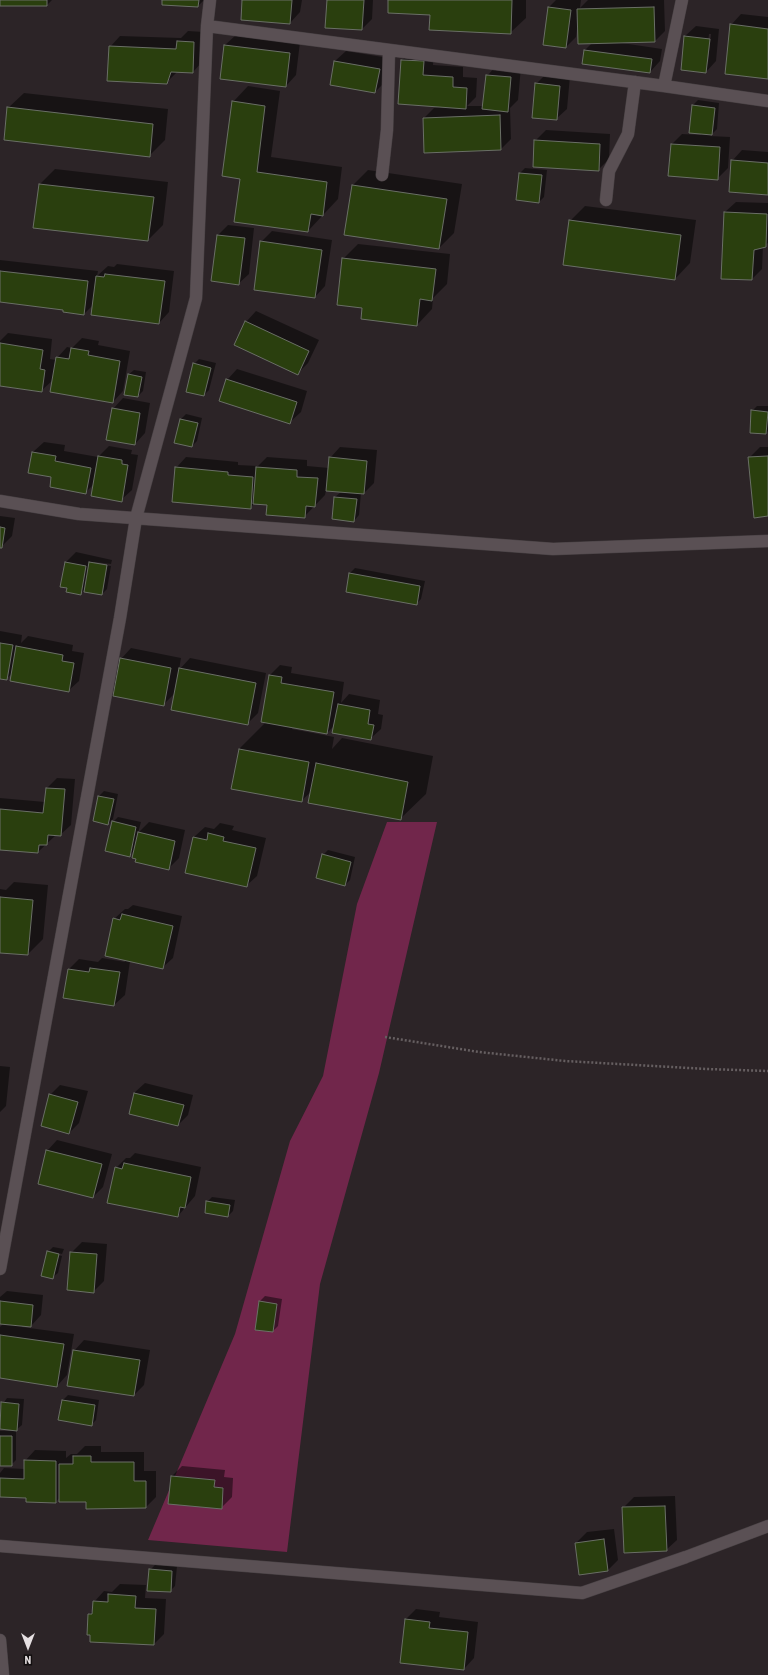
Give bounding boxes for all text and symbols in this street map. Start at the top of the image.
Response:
north arrow [8,1627,48,1667]
text: N [25,1653,31,1666]

